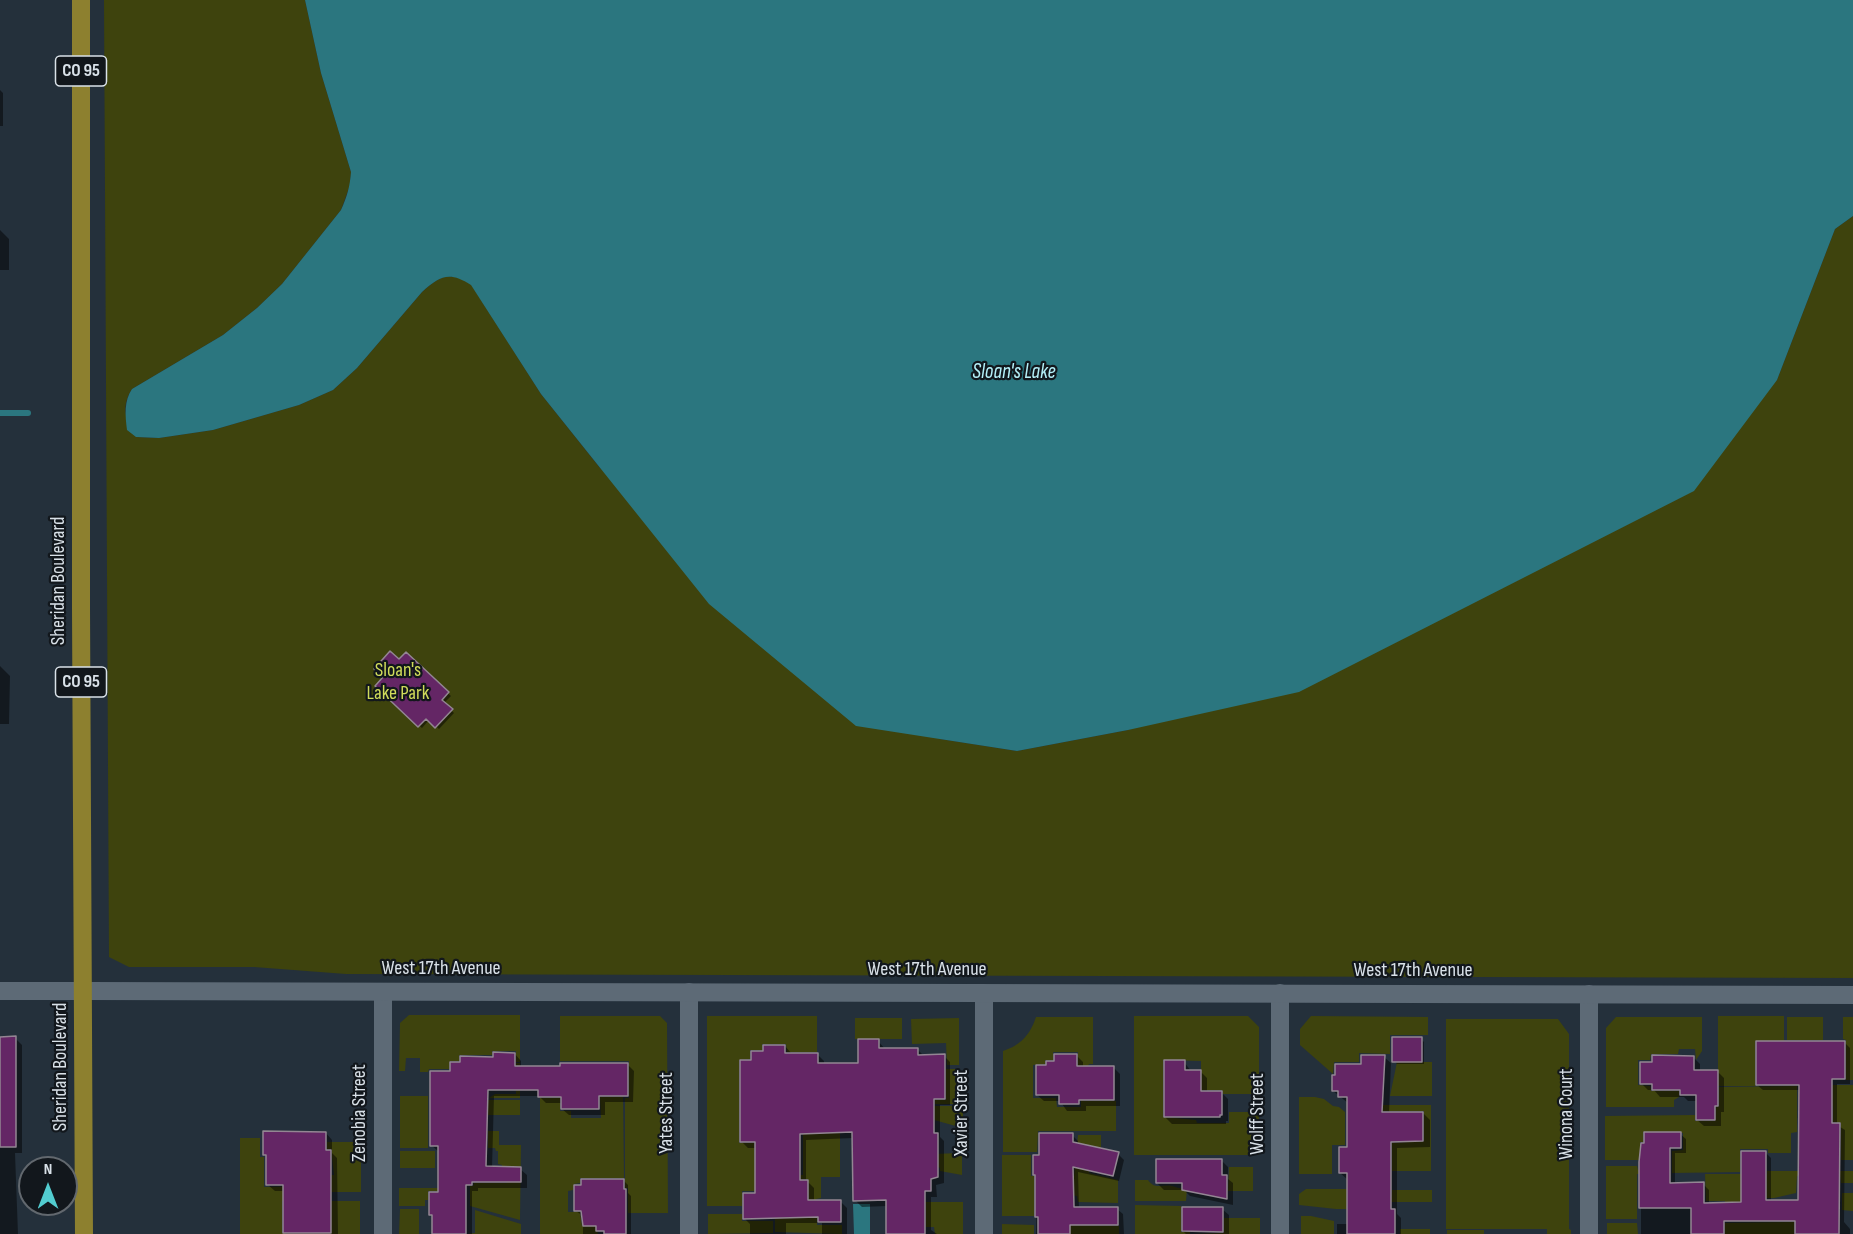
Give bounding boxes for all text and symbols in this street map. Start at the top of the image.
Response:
road number: CO 95 [56,56,106,86]
water label: Sloan's Lake [972,360,1056,386]
street label: Sheridan Boulevard [47,517,71,645]
park label: Sloan's Lake Park [367,659,429,706]
road number: CO 95 [56,667,106,697]
street label: West 17th Avenue [381,957,501,981]
street label: West 17th Avenue [867,958,987,982]
street label: West 17th Avenue [1353,959,1473,983]
street label: Sheridan Boulevard [49,1003,73,1131]
street label: Zenobia Street [348,1064,372,1162]
street label: Winona Court [1555,1068,1579,1160]
street label: Xavier Street [950,1070,974,1156]
street label: Yates Street [655,1072,679,1154]
street label: Wolff Street [1246,1073,1270,1155]
north arrow [18,1156,78,1216]
text: N [44,1160,52,1179]

